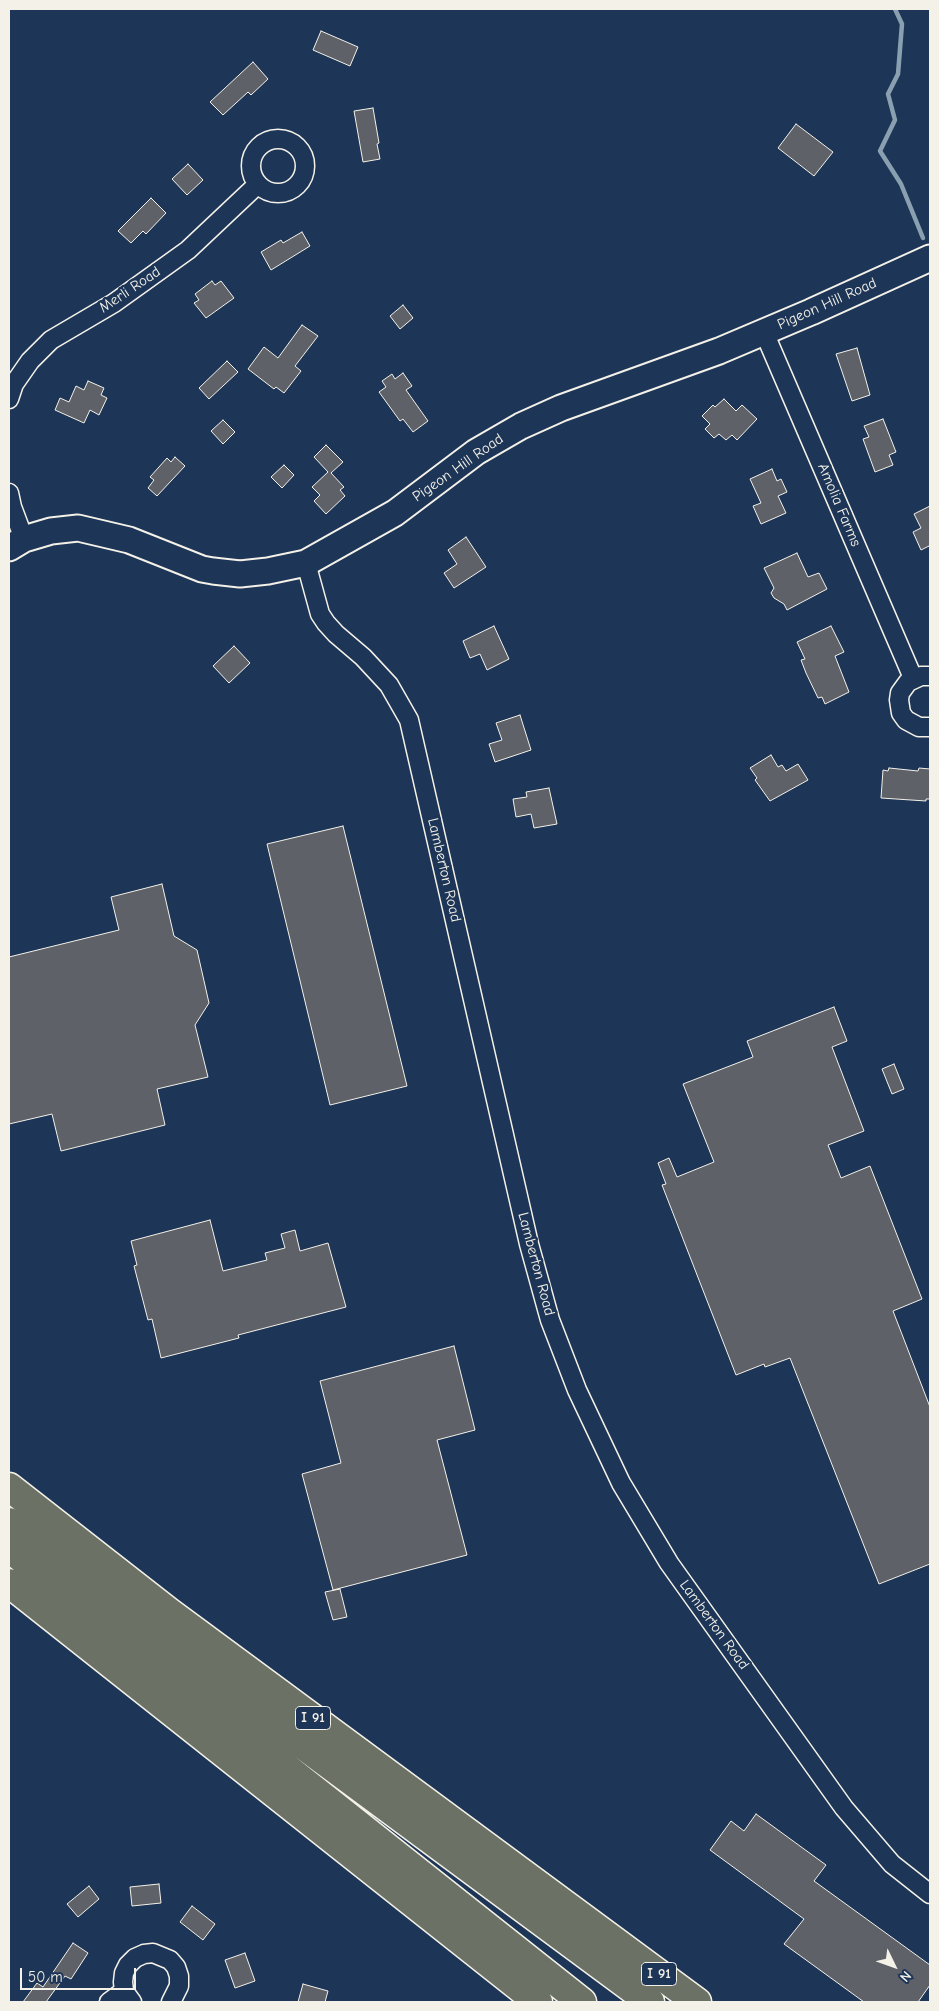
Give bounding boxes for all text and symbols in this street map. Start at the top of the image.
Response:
street label: Merli Road [96,263,164,317]
street label: Pigeon Hill Road [775,274,879,334]
street label: Pigeon Hill Road [409,430,507,506]
street label: Amolia Farms [813,461,865,549]
street label: Lamberton Road [423,816,465,924]
street label: Lamberton Road [514,1210,558,1318]
street label: Lamberton Road [675,1577,753,1673]
road number: I 91 [296,1706,330,1730]
north arrow [869,1941,919,1991]
scale bar [22,1958,139,1990]
road number: I 91 [642,1962,676,1986]
text: N [896,1967,915,1985]
text: 50 m [28,1968,63,1986]

